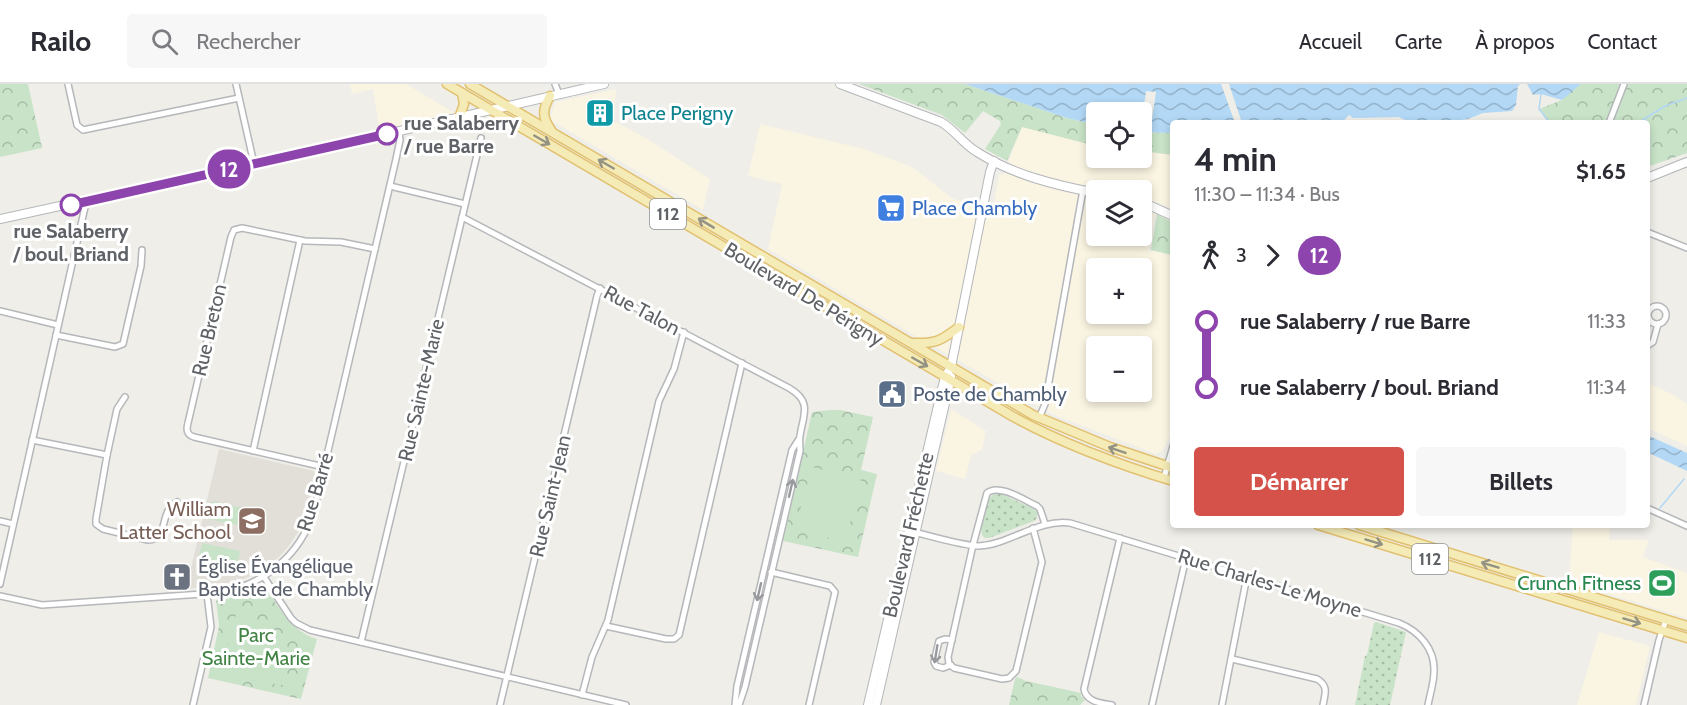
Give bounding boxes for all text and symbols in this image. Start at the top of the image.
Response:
search box [127,14,547,68]
text: Railo [30,24,91,58]
icon: search [148,25,181,58]
text: Rechercher [196,28,300,55]
text: Accueil [1299,29,1362,54]
text: Carte [1395,29,1442,54]
text: À propos [1475,29,1554,54]
text: Contact [1587,29,1657,54]
building icon: Place Perigny [584,97,616,129]
place label: Place Perigny [621,101,733,125]
map controls [1086,102,1152,402]
button: locate [1086,102,1152,168]
place label: rue Salaberry / rue Barre [403,111,519,158]
marker: rue Salaberry / rue Barre [376,123,398,145]
one-way arrow [533,134,550,146]
text: 4 min [1194,139,1277,179]
line badge: 12 [202,150,256,188]
text: 12 [220,157,238,182]
one-way arrow [598,158,615,170]
text: $1.65 [1576,158,1626,185]
button: layers [1086,180,1152,246]
text: 11:30 – 11:34 · Bus [1194,182,1340,206]
supermarket icon: Place Chambly [875,192,907,224]
marker: rue Salaberry / boul. Briand [60,194,82,216]
place label: Place Chambly [912,196,1037,220]
road number: 112 [650,199,686,229]
one-way arrow [698,217,715,229]
place label: rue Salaberry / boul. Briand [12,219,129,266]
street label: Boulevard De Périgny [720,237,888,351]
icon: walk [1194,239,1227,272]
icon: forward [1256,239,1289,272]
text: 3 [1236,243,1247,267]
text: 12 [1310,243,1329,268]
button: + [1086,258,1152,324]
street label: Rue Talon [600,280,684,340]
street label: Rue Breton [187,282,231,378]
text: rue Salaberry / rue Barre [1240,308,1470,335]
text: 11:33 [1587,309,1626,333]
street label: Rue Sainte-Marie [393,316,449,464]
button: − [1086,336,1152,402]
one-way arrow [911,356,928,368]
text: rue Salaberry / boul. Briand [1240,374,1499,401]
text: 11:34 [1586,375,1626,399]
public building icon: Poste de Chambly [876,378,908,410]
place label: Poste de Chambly [913,382,1067,406]
street label: Rue Saint-Jean [524,433,576,559]
one-way arrow [1108,443,1127,454]
button: Démarrer [1194,447,1404,516]
button: Billets [1416,447,1626,516]
street label: Rue Barré [292,450,338,534]
street label: Boulevard Fréchette [877,450,939,620]
one-way arrow [786,479,797,499]
place label: William Latter School [119,497,231,544]
school or university icon: William Latter School [236,505,268,537]
one-way arrow [1364,537,1383,548]
street label: Rue Charles-Le Moyne [1175,544,1365,622]
road number: 112 [1412,544,1448,574]
place label: Église Évangélique Baptiste de Chambly [198,554,373,601]
one-way arrow [1481,559,1500,570]
church icon: Église Évangélique Baptiste de Chambly [161,561,193,593]
sports icon: Crunch Fitness [1646,567,1678,599]
place label: Crunch Fitness [1517,571,1641,595]
one-way arrow [753,583,765,602]
one-way arrow [1623,616,1642,627]
park label: Parc Sainte-Marie [202,623,310,670]
one-way arrow [931,644,942,663]

